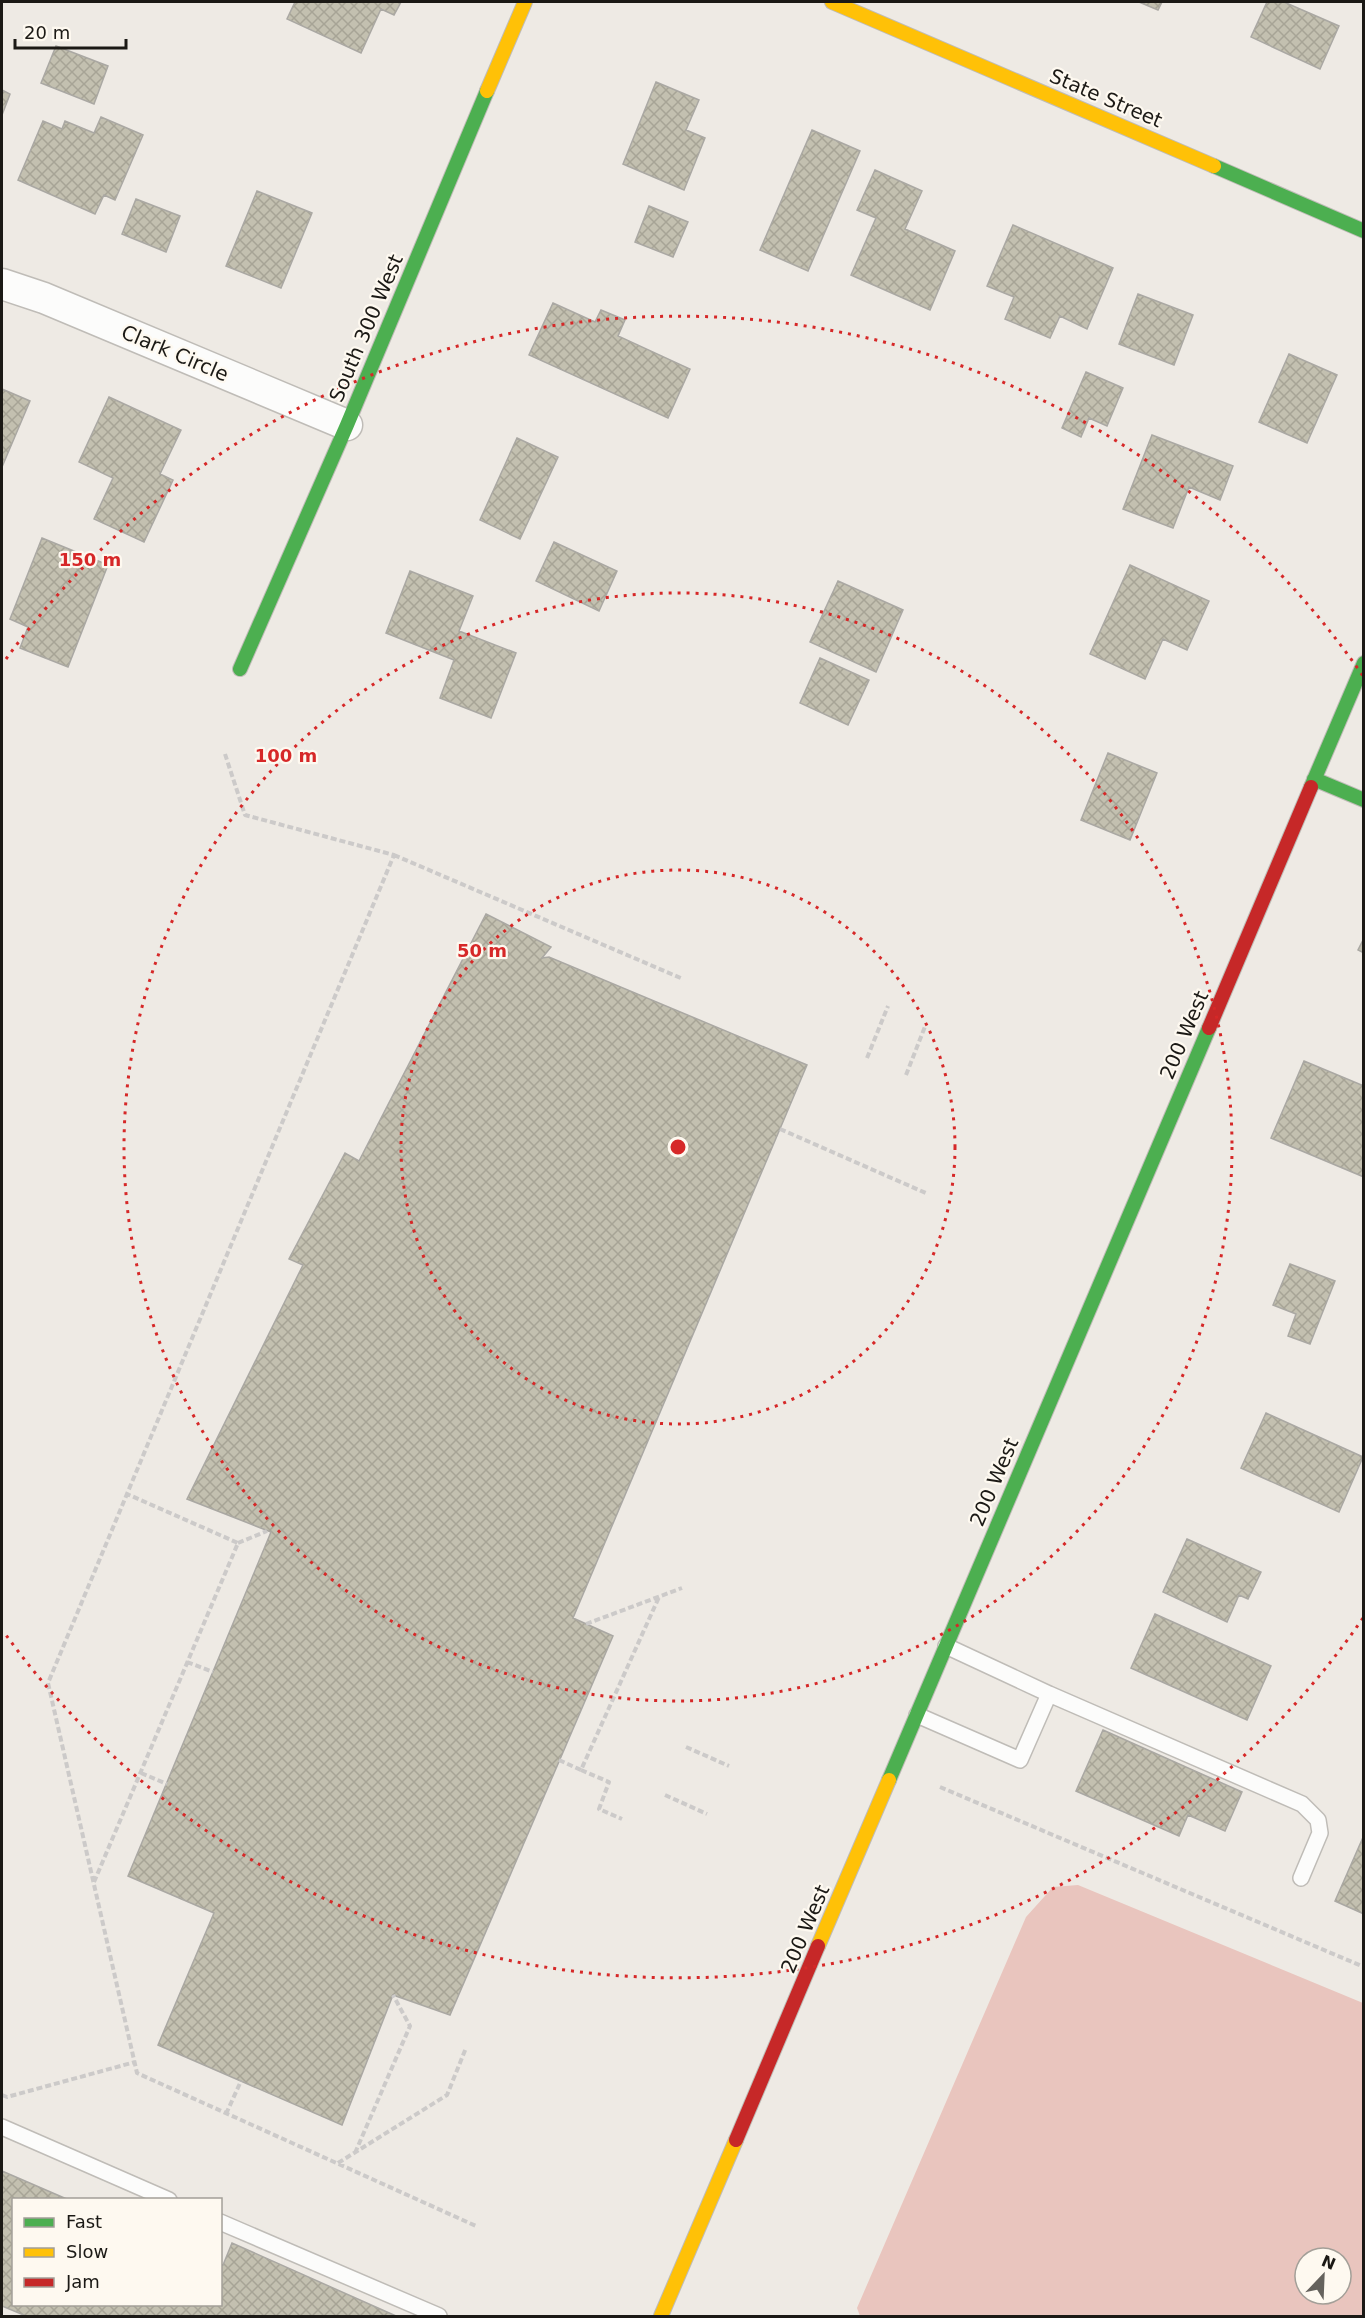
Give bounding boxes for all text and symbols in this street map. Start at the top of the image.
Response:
scale bar [15,12,126,50]
text: 20 m [24,22,70,43]
street label: State Street [1046,63,1166,133]
street label: South 300 West [324,250,408,405]
street label: Clark Circle [118,320,232,386]
text: 150 m [59,549,121,570]
text: 100 m [255,745,317,766]
text: 50 m [457,940,507,961]
street label: 200 West [1155,987,1213,1083]
centre of rings [668,1137,688,1157]
street label: 200 West [965,1434,1023,1530]
street label: 200 West [776,1881,834,1977]
legend [12,2198,222,2306]
text: Fast [66,2211,102,2232]
text: Slow [66,2241,108,2262]
north arrow [1293,2246,1353,2306]
text: N [1319,2251,1339,2274]
text: Jam [65,2271,100,2292]

